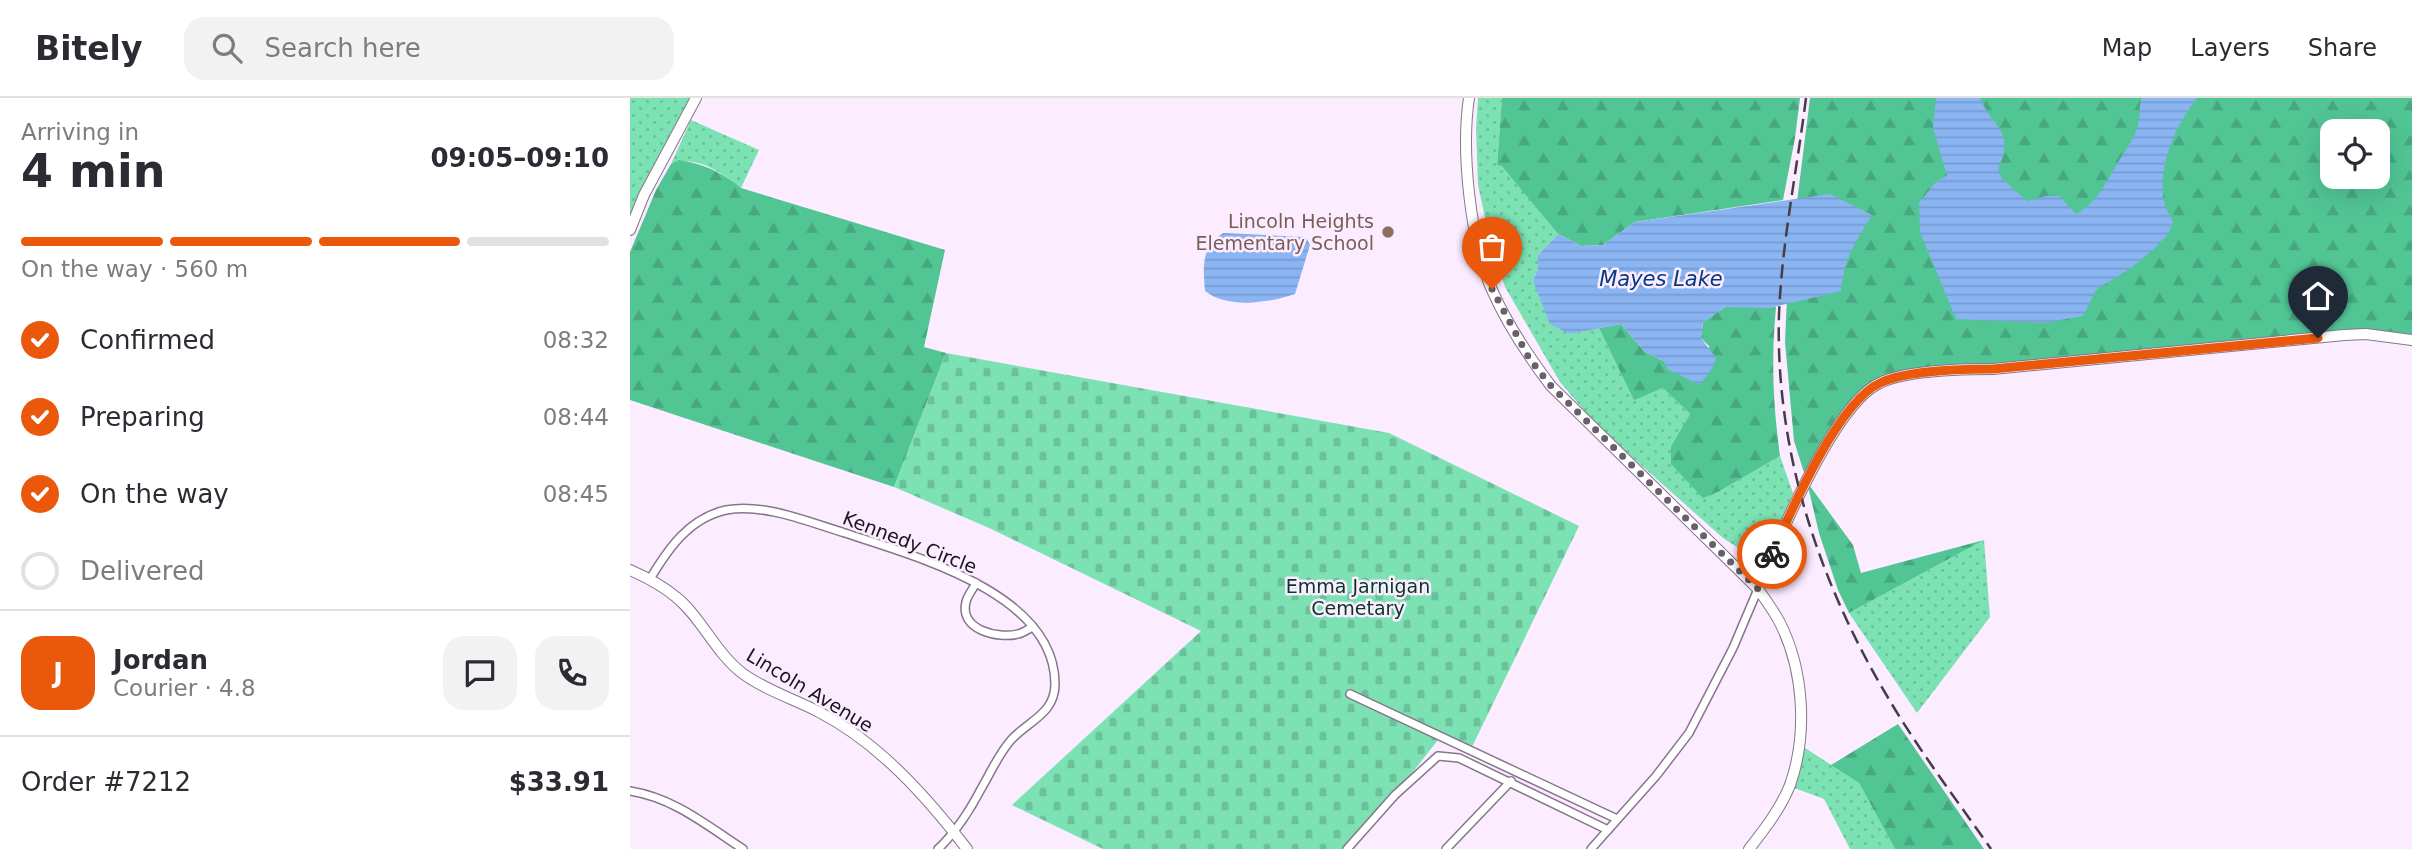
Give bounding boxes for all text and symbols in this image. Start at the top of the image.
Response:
search box [184,17,674,80]
text: Bitely [35,29,142,68]
icon: search [208,29,246,67]
text: Search here [264,33,421,63]
text: Map [2102,34,2152,62]
text: Layers [2190,34,2270,62]
text: Share [2308,34,2377,62]
text: Arriving in [21,119,139,145]
map controls [2320,119,2390,189]
button: locate [2320,119,2390,189]
text: 09:05–09:10 [430,143,609,173]
text: 4 min [21,144,165,198]
place label: Lincoln Heights Elementary School [1196,210,1374,254]
pin [1462,217,1522,289]
marker: Lincoln Heights Elementary School [1380,224,1396,240]
icon: bag [1473,228,1511,266]
text: On the way · 560 m [21,256,248,282]
pin [2288,266,2348,338]
water label: Mayes Lake [1599,267,1723,291]
icon: home [2299,277,2337,315]
icon: check [21,321,59,359]
text: Confirmed [80,325,215,355]
text: 08:32 [543,327,609,353]
icon: check [21,398,59,436]
text: Preparing [80,402,205,432]
text: 08:44 [543,404,609,430]
icon: check [21,475,59,513]
text: On the way [80,479,229,509]
text: 08:45 [543,481,609,507]
street label: Kennedy Circle [840,506,980,578]
courier [1737,519,1807,589]
icon: bike [1753,535,1791,573]
text: Delivered [80,556,204,586]
park label: Emma Jarnigan Cemetary [1286,575,1430,619]
button: chat [443,636,517,710]
button: phone [535,636,609,710]
street label: Lincoln Avenue [743,644,877,736]
text: Jordan [113,645,208,675]
text: J [53,658,63,688]
text: Courier · 4.8 [113,675,256,701]
text: Order #7212 [21,767,191,797]
text: $33.91 [509,767,609,797]

